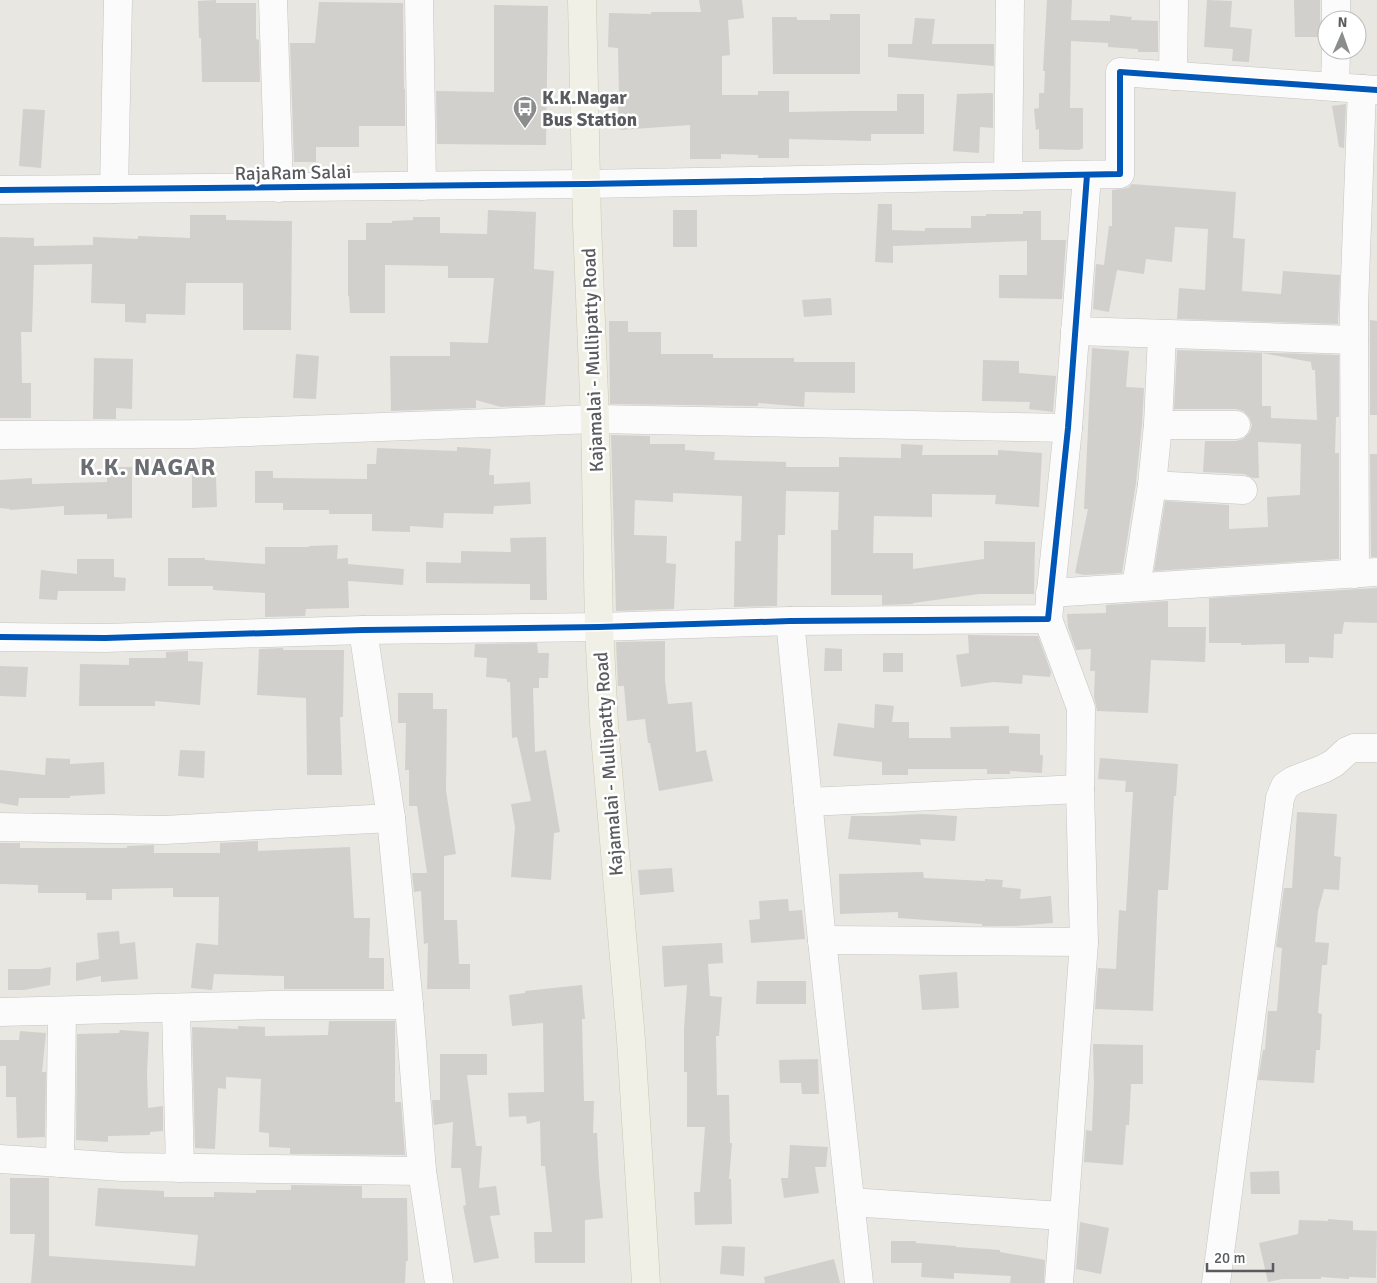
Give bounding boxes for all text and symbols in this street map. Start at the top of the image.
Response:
north arrow [1317,10,1367,60]
text: N [1337,14,1348,31]
place label: K.K.Nagar Bus Station [542,86,637,132]
bus stop icon: K.K.Nagar Bus Station [512,95,538,129]
street label: RajaRam Salai [234,160,352,186]
street label: Kajamalai - Mullipatty Road [577,247,609,473]
district label: K.K. NAGAR [80,452,216,482]
street label: Kajamalai - Mullipatty Road [589,651,629,877]
scale bar [1207,1240,1273,1272]
text: 20 m [1214,1249,1245,1267]

